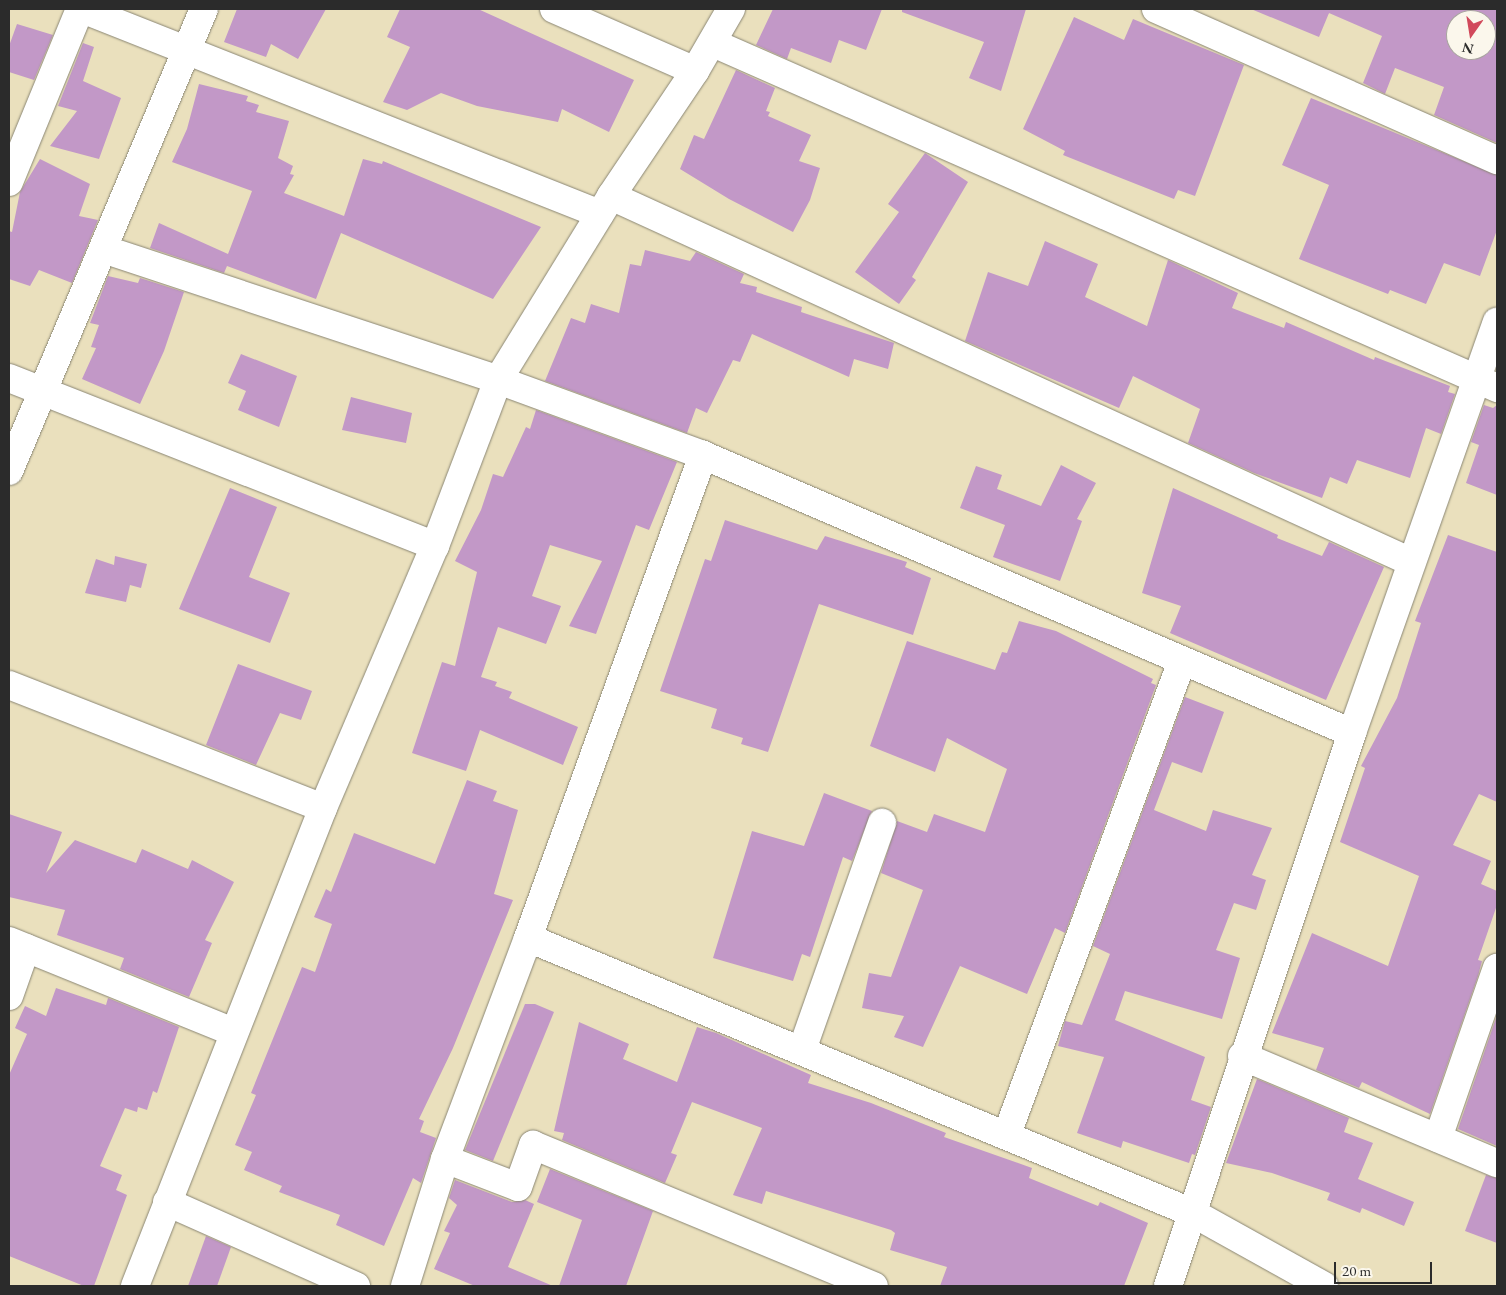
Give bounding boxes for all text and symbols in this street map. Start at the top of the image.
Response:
north arrow [1446,10,1496,60]
text: N [1460,39,1475,59]
scale bar [1336,1252,1434,1284]
text: 20 m [1342,1261,1371,1280]

